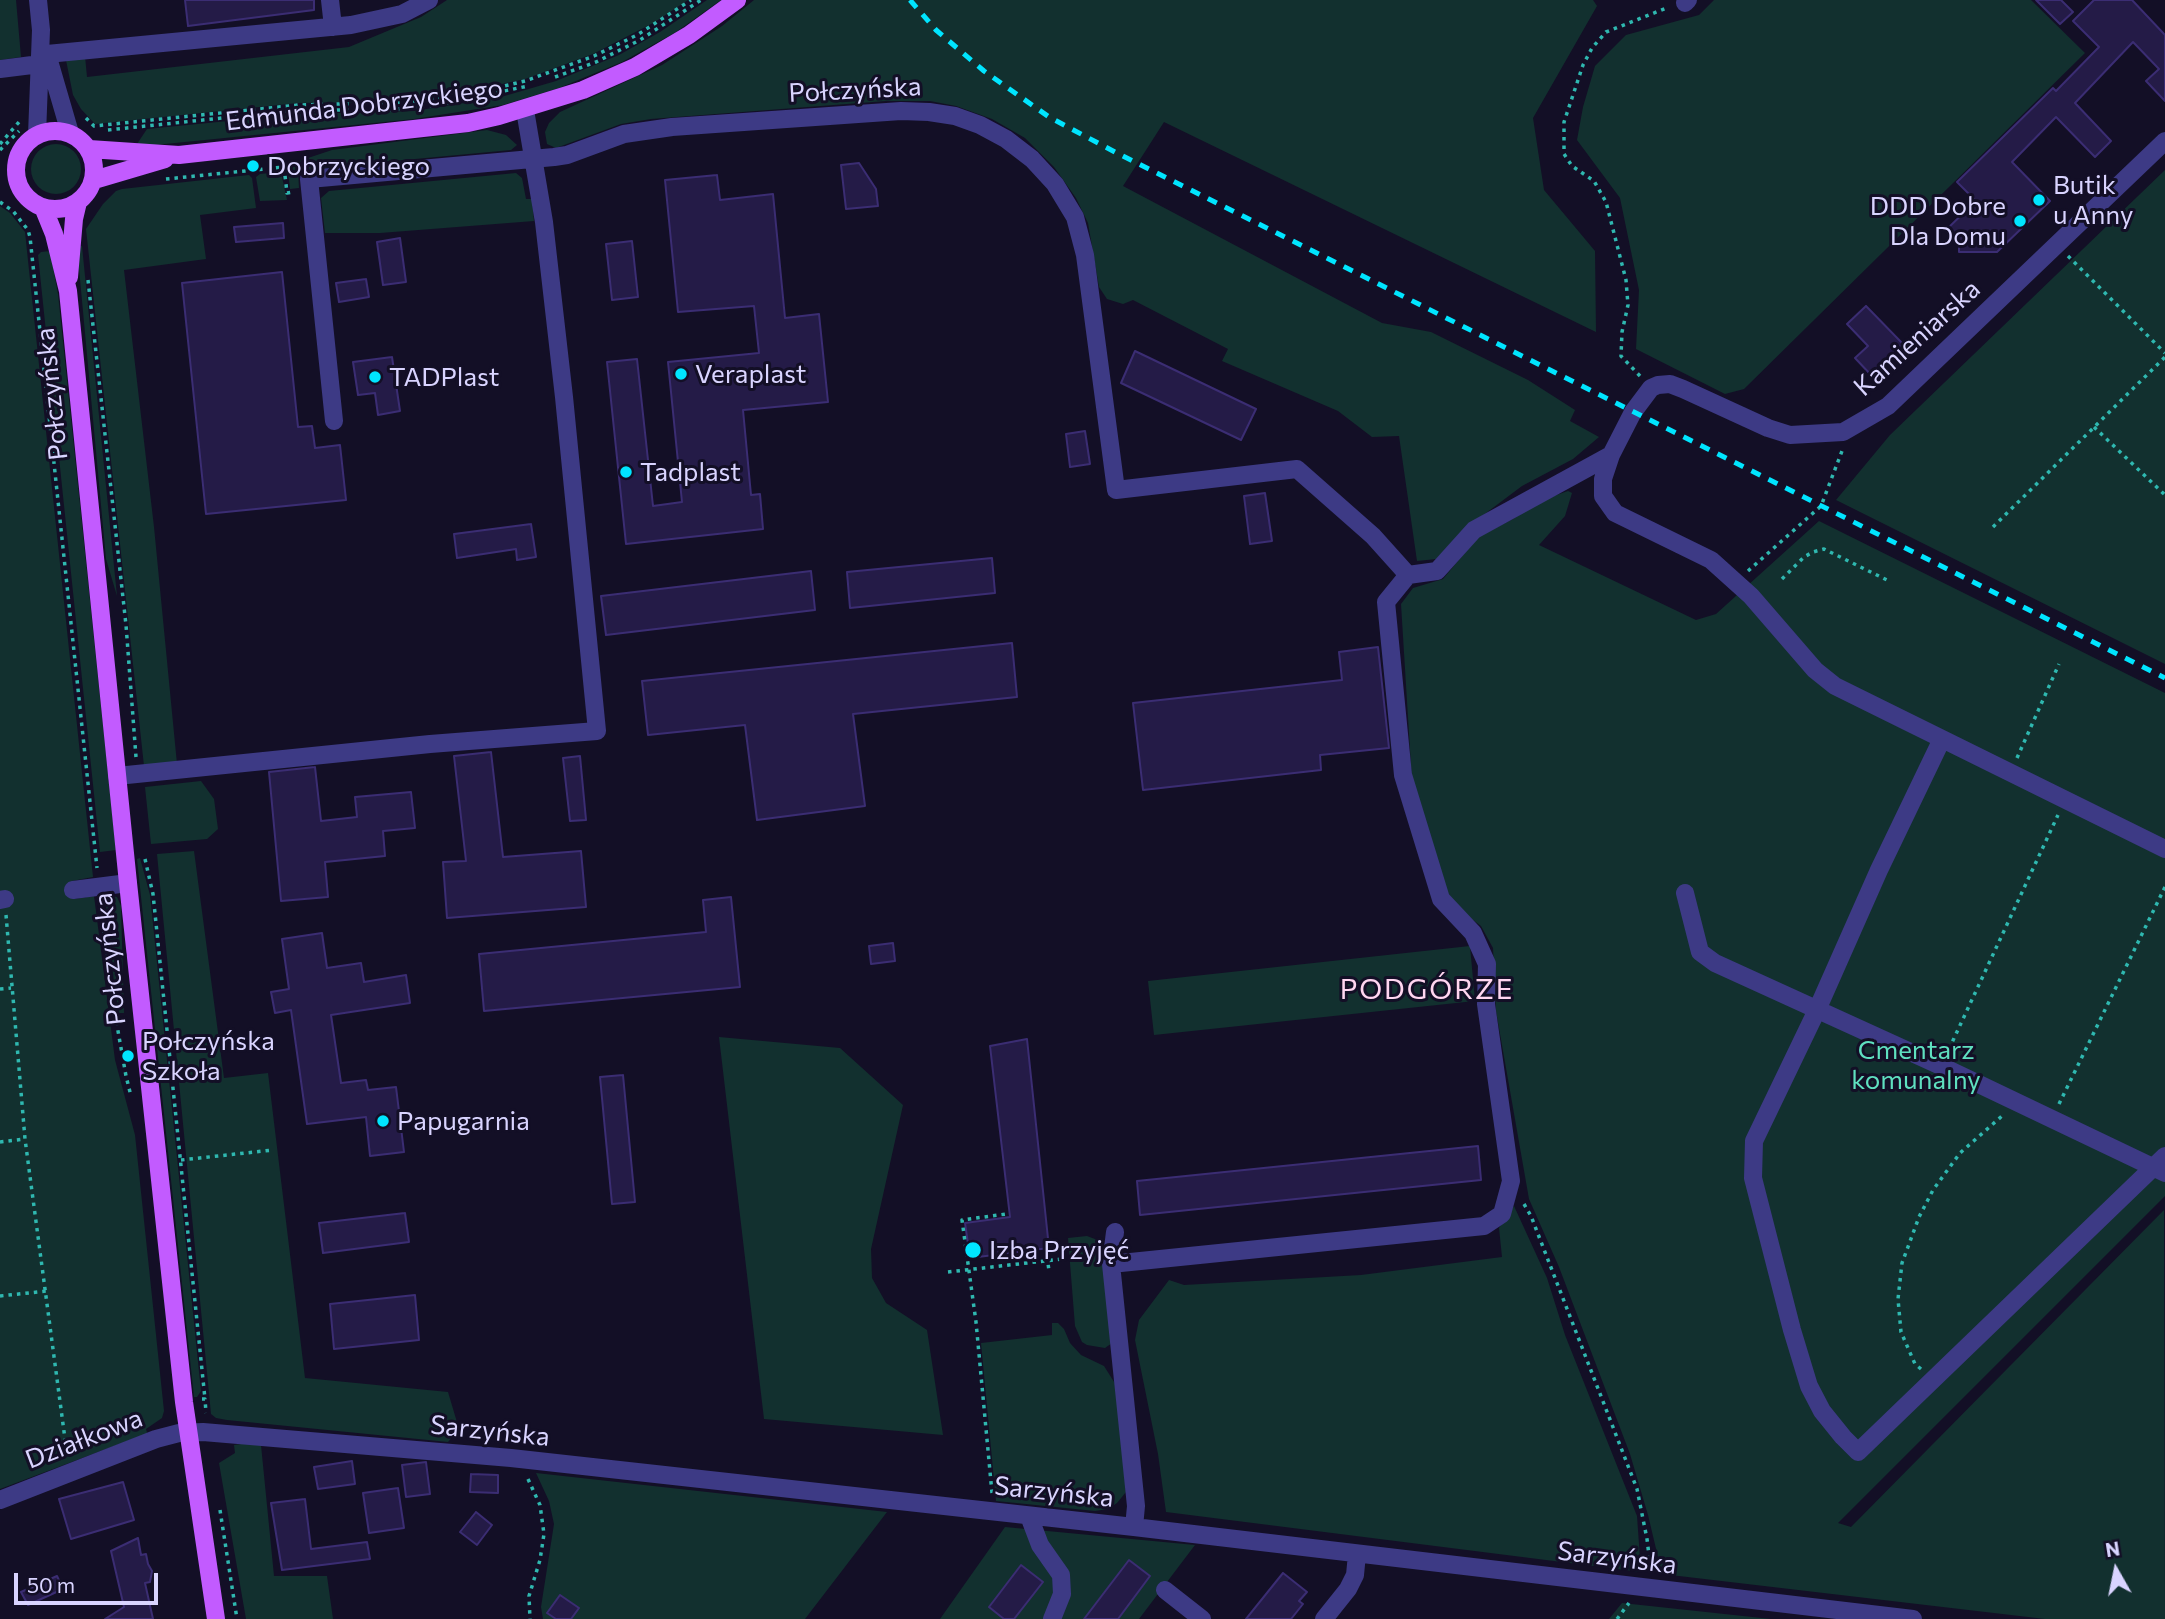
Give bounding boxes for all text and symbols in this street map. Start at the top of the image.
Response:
street label: Połczyńska [788,71,922,109]
street label: Edmunda Dobrzyckiego [224,73,504,137]
place label: Dobrzyckiego [267,150,430,182]
marker: Dobrzyckiego [245,158,261,174]
place label: Butik u Anny [2053,169,2133,230]
place label: DDD Dobre Dla Domu [1870,190,2006,252]
marker: Butik u Anny [2031,192,2047,208]
marker: DDD Dobre Dla Domu [2012,213,2028,229]
street label: Kamieniarska [1848,273,1986,403]
street label: Połczyńska [30,326,74,462]
place label: Veraplast [695,358,806,390]
place label: TADPlast [389,361,499,393]
marker: Veraplast [673,366,689,382]
marker: TADPlast [367,369,383,385]
place label: Tadplast [640,456,741,488]
marker: Tadplast [618,464,634,480]
street label: Połczyńska [88,891,132,1027]
district label: PODGÓRZE [1341,973,1513,1007]
place label: Połczyńska Szkoła [142,1025,275,1086]
park label: Cmentarz komunalny [1851,1034,1981,1096]
marker: Połczyńska Szkoła [120,1048,136,1064]
place label: Papugarnia [397,1105,530,1137]
marker: Papugarnia [375,1113,391,1129]
place label: Izba Przyjęć [989,1234,1129,1266]
marker: Izba Przyjęć [963,1240,983,1260]
street label: Działkowa [21,1402,147,1476]
street label: Sarzyńska [429,1409,551,1453]
street label: Sarzyńska [993,1470,1115,1514]
street label: Sarzyńska [1556,1535,1678,1581]
north arrow [2081,1535,2151,1605]
text: N [2104,1536,2121,1561]
scale bar [18,1560,161,1604]
text: 50 m [27,1572,75,1597]

